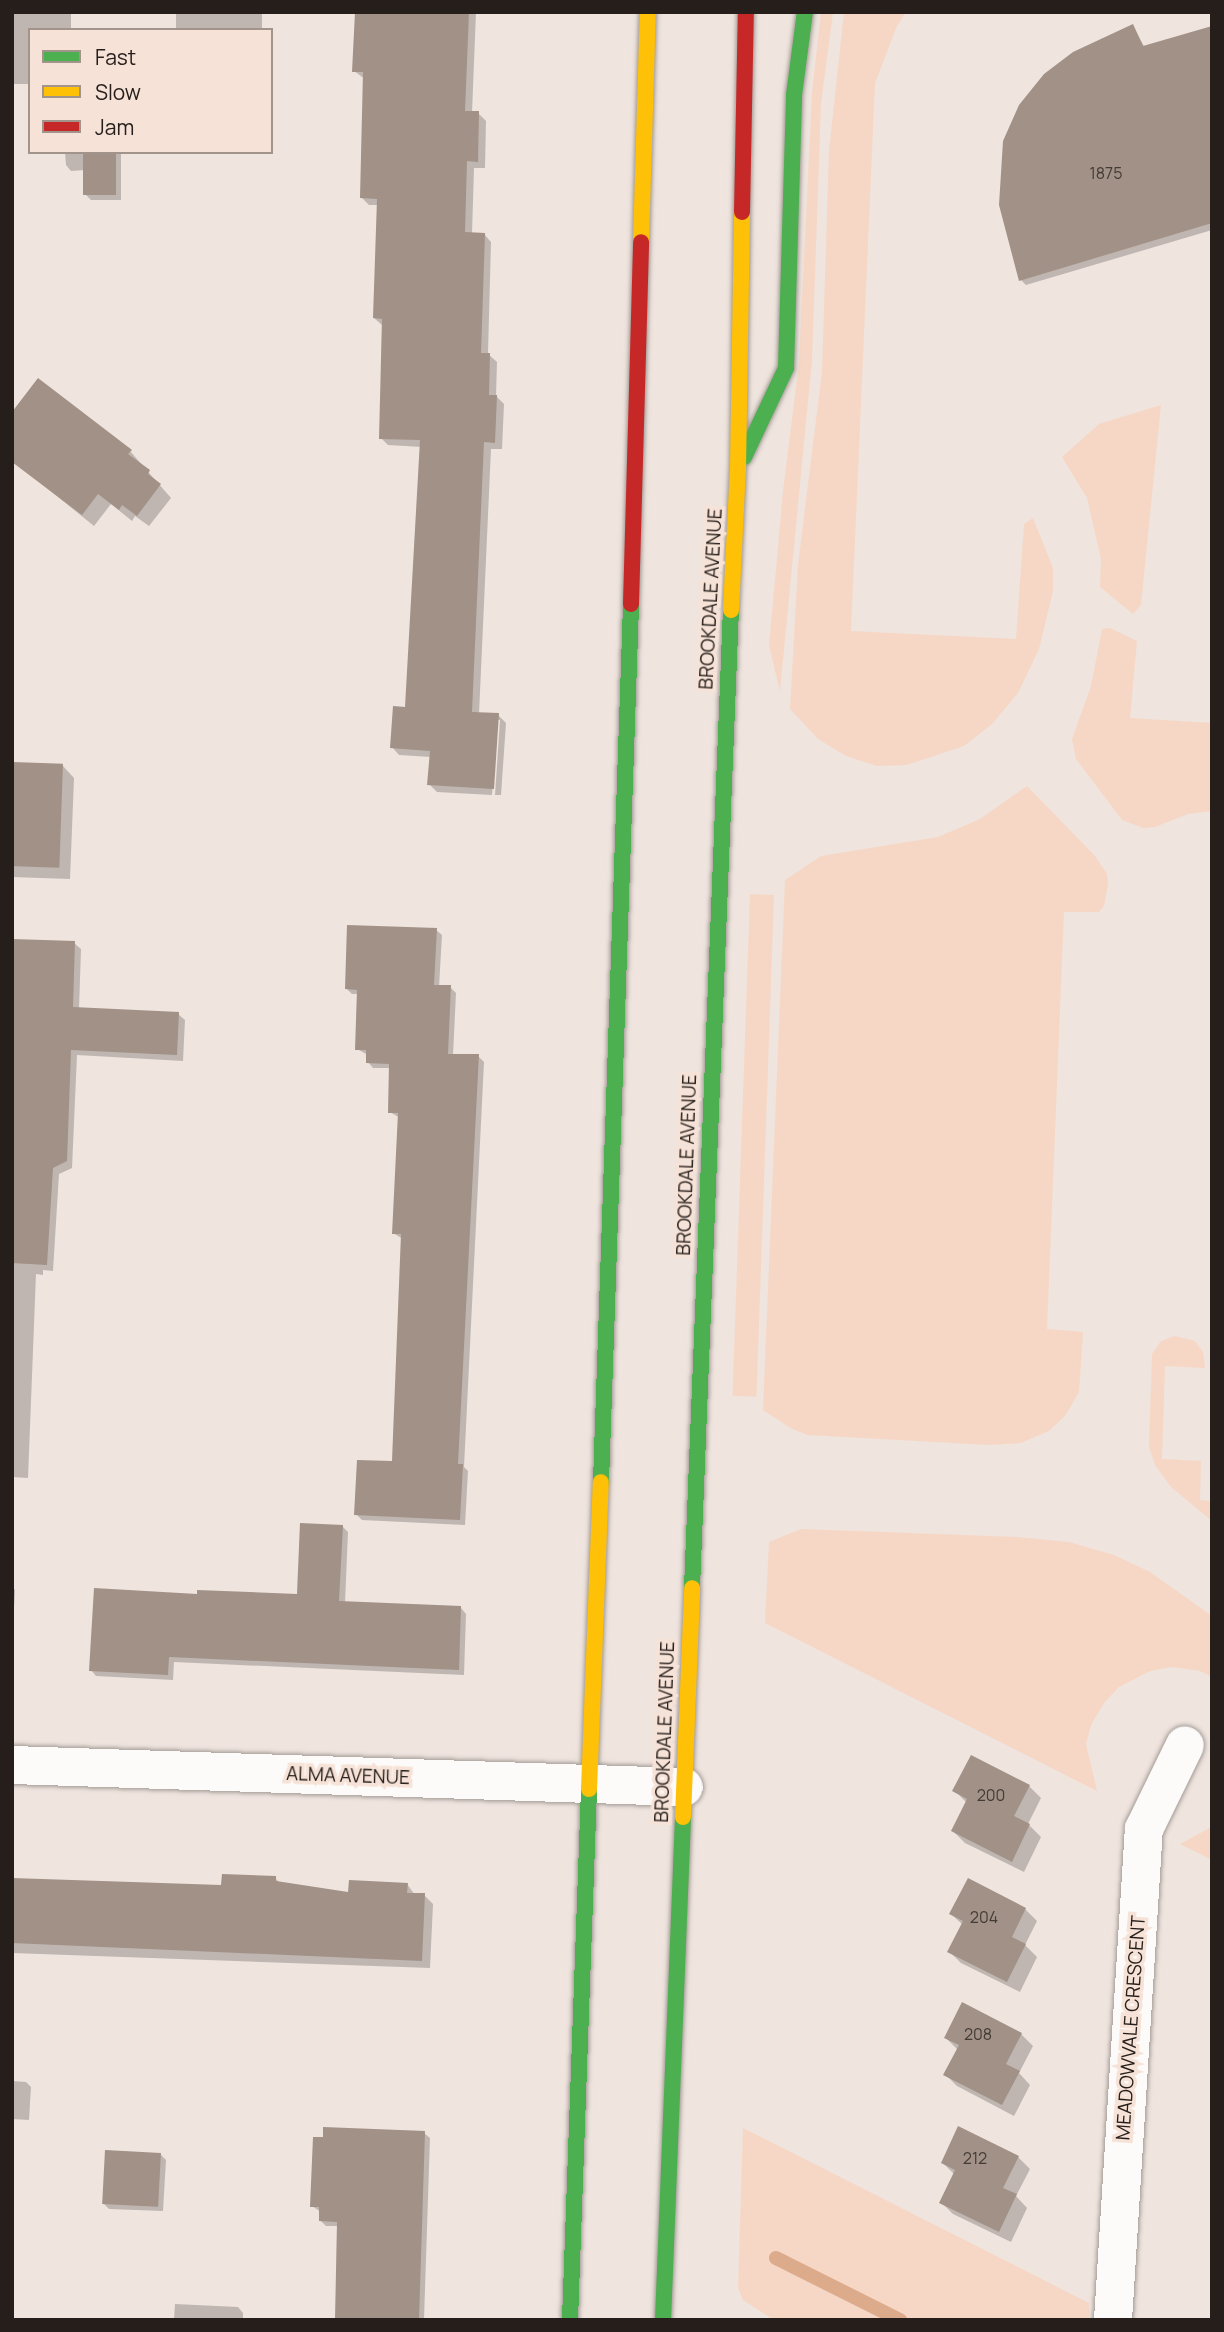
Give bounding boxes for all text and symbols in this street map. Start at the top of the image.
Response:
legend [28,28,273,154]
text: Fast [95,43,136,71]
text: Slow [95,78,141,106]
text: Jam [95,113,134,141]
house number: 1875 [1090,163,1122,183]
street label: BROOKDALE AVENUE [695,508,727,690]
street label: BROOKDALE AVENUE [672,1074,702,1256]
street label: BROOKDALE AVENUE [650,1641,680,1823]
street label: ALMA AVENUE [286,1762,410,1790]
house number: 200 [977,1785,1005,1805]
house number: 204 [970,1907,998,1927]
street label: MEADOWVALE CRESCENT [1112,1915,1150,2141]
house number: 208 [964,2024,992,2044]
house number: 212 [963,2148,987,2168]

